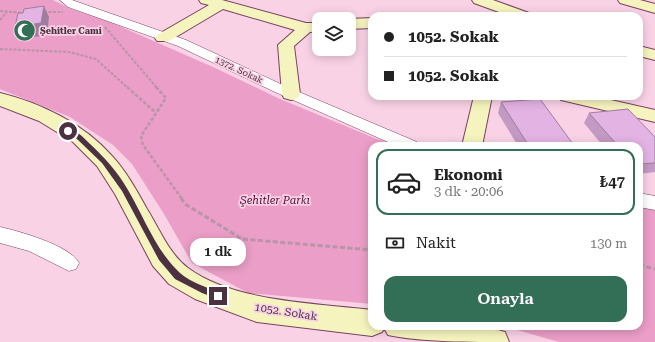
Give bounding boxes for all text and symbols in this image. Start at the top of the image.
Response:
map controls [312,12,356,56]
button: layers [312,12,356,56]
mosque icon: Şehitler Cami [11,18,37,44]
place label: Şehitler Cami [40,26,102,36]
text: 1052. Sokak [408,28,499,46]
street label: 1372. Sokak [213,54,265,86]
text: 1052. Sokak [408,67,499,85]
route start [59,122,77,140]
icon: car [386,164,422,200]
text: Ekonomi [434,166,502,184]
text: ₺47 [600,173,625,191]
text: 3 dk · 20:06 [434,184,503,199]
park label: Şehitler Parkı [239,194,311,207]
icon: cash [384,232,406,254]
text: Nakit [416,234,456,252]
text: 130 m [590,236,627,251]
callout: 1 dk [190,238,246,266]
text: 1 dk [204,244,232,259]
button: Onayla [384,276,627,322]
route end [209,287,227,305]
street label: 1052. Sokak [254,301,318,323]

